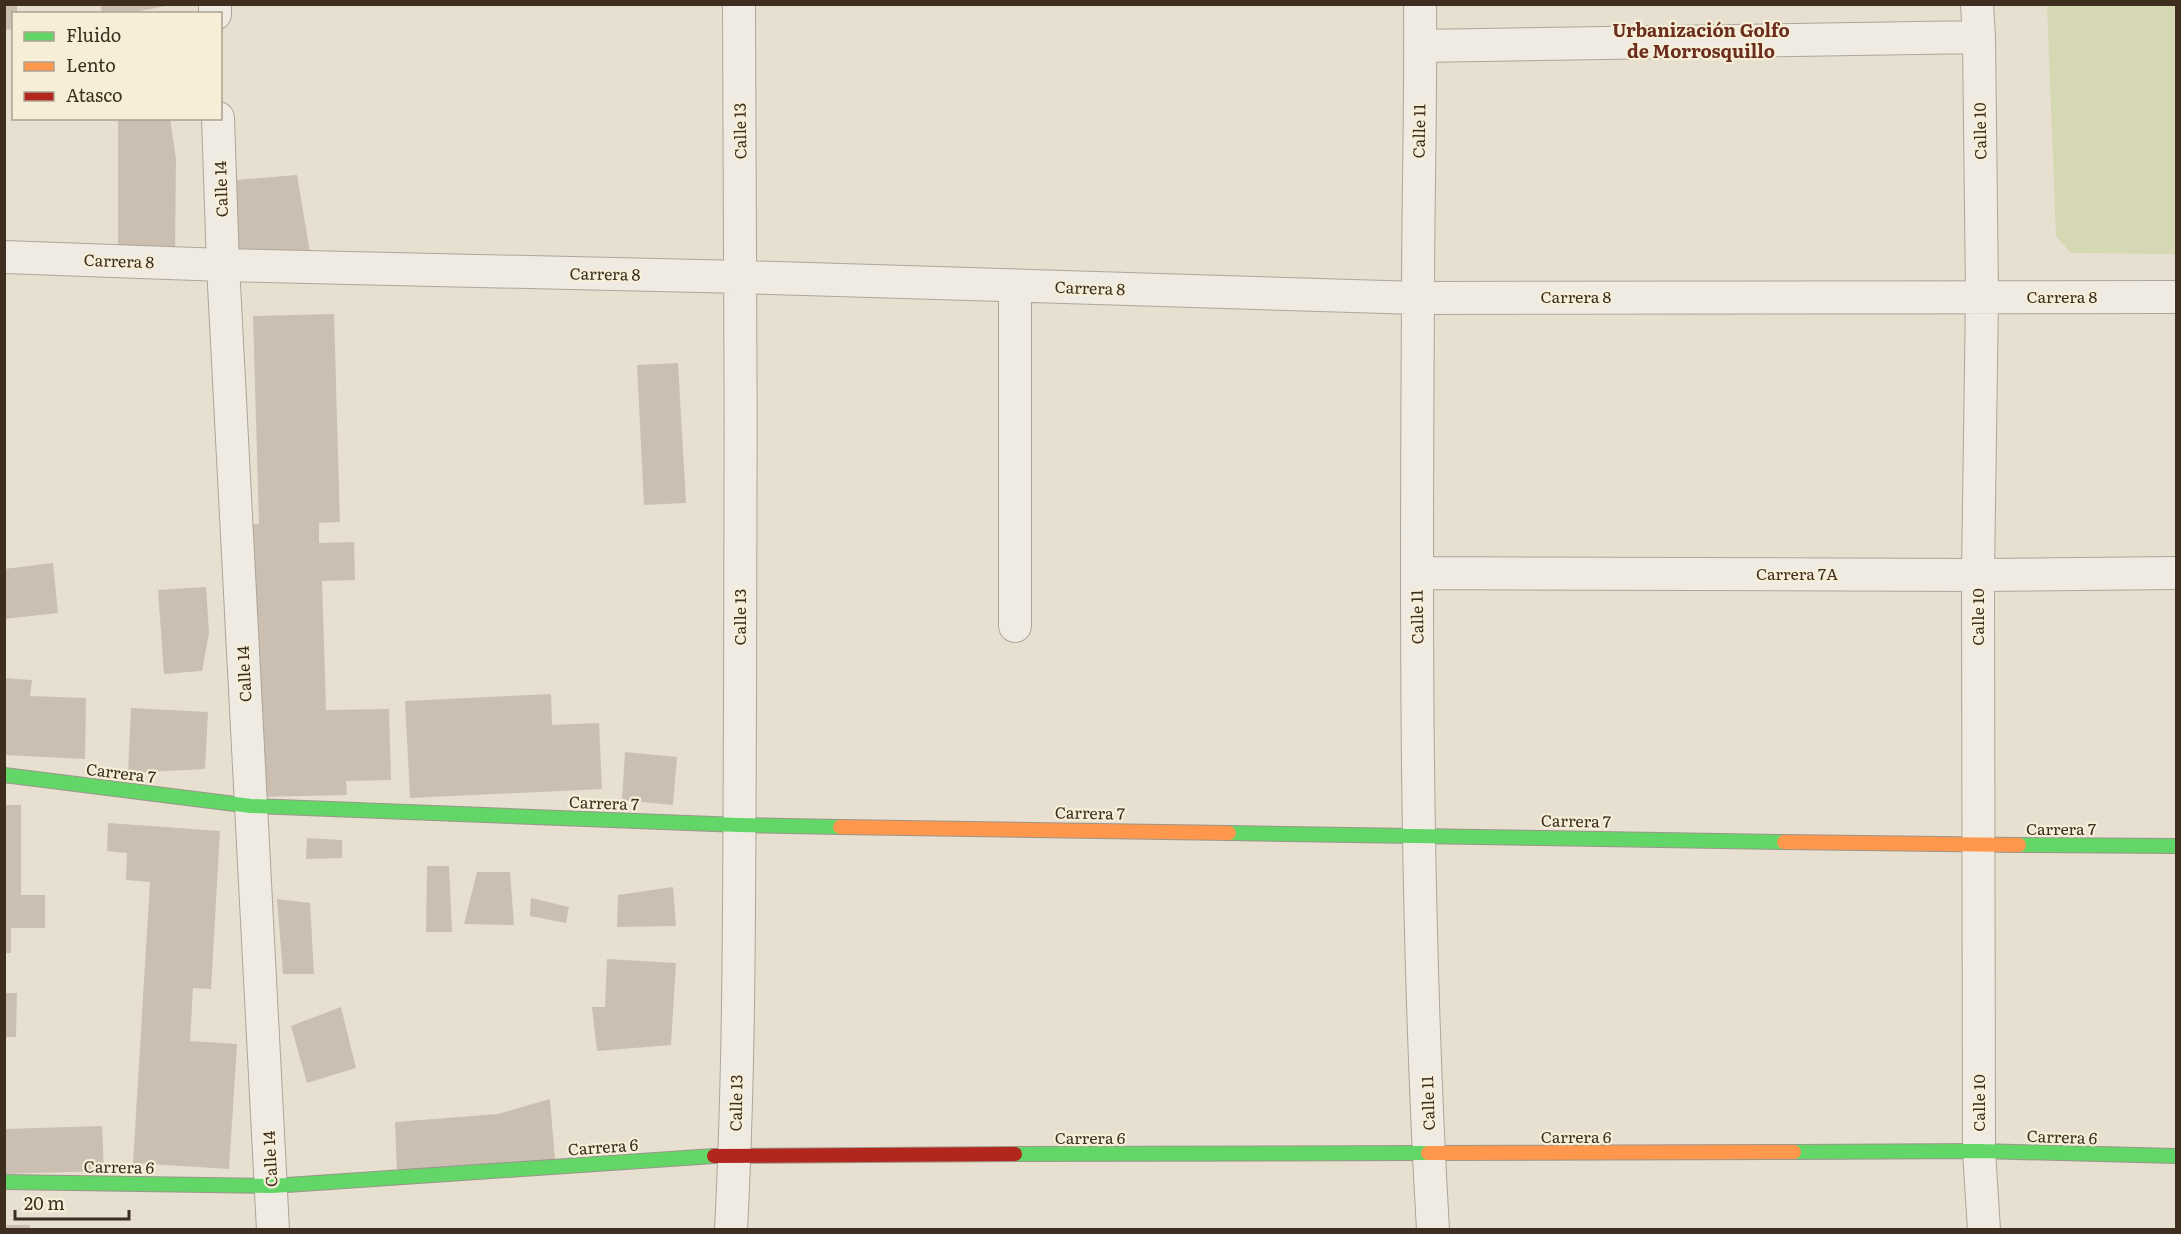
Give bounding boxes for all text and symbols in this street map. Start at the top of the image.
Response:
legend [12,12,222,120]
district label: Urbanización Golfo de Morrosquillo [1612,16,1790,64]
text: Fluido [66,21,121,48]
text: Lento [66,51,116,78]
text: Atasco [66,81,123,108]
street label: Calle 13 [727,102,751,160]
street label: Calle 10 [1967,102,1991,160]
street label: Calle 11 [1406,103,1430,159]
street label: Calle 14 [207,160,233,218]
street label: Carrera 8 [83,247,155,273]
street label: Carrera 8 [569,260,641,286]
street label: Carrera 8 [1054,274,1126,300]
street label: Carrera 8 [1541,284,1612,308]
street label: Carrera 8 [2027,284,2098,308]
street label: Carrera 7A [1756,561,1838,585]
street label: Calle 10 [1965,588,1989,646]
street label: Calle 13 [727,589,751,645]
street label: Calle 11 [1404,589,1428,645]
street label: Calle 14 [230,645,256,703]
street label: Carrera 7 [85,756,157,788]
street label: Carrera 7 [569,789,639,815]
street label: Carrera 7 [1055,799,1125,825]
street label: Carrera 7 [1541,807,1611,833]
street label: Carrera 7 [2026,816,2096,840]
street label: Calle 13 [723,1074,747,1132]
street label: Calle 10 [1966,1074,1990,1132]
street label: Calle 11 [1414,1075,1440,1131]
street label: Carrera 6 [2026,1123,2098,1149]
street label: Carrera 6 [1541,1124,1612,1148]
street label: Carrera 6 [1055,1125,1126,1149]
street label: Calle 14 [256,1130,282,1188]
street label: Carrera 6 [567,1132,639,1160]
street label: Carrera 6 [84,1153,155,1179]
scale bar [15,1183,129,1221]
text: 20 m [24,1189,65,1216]

